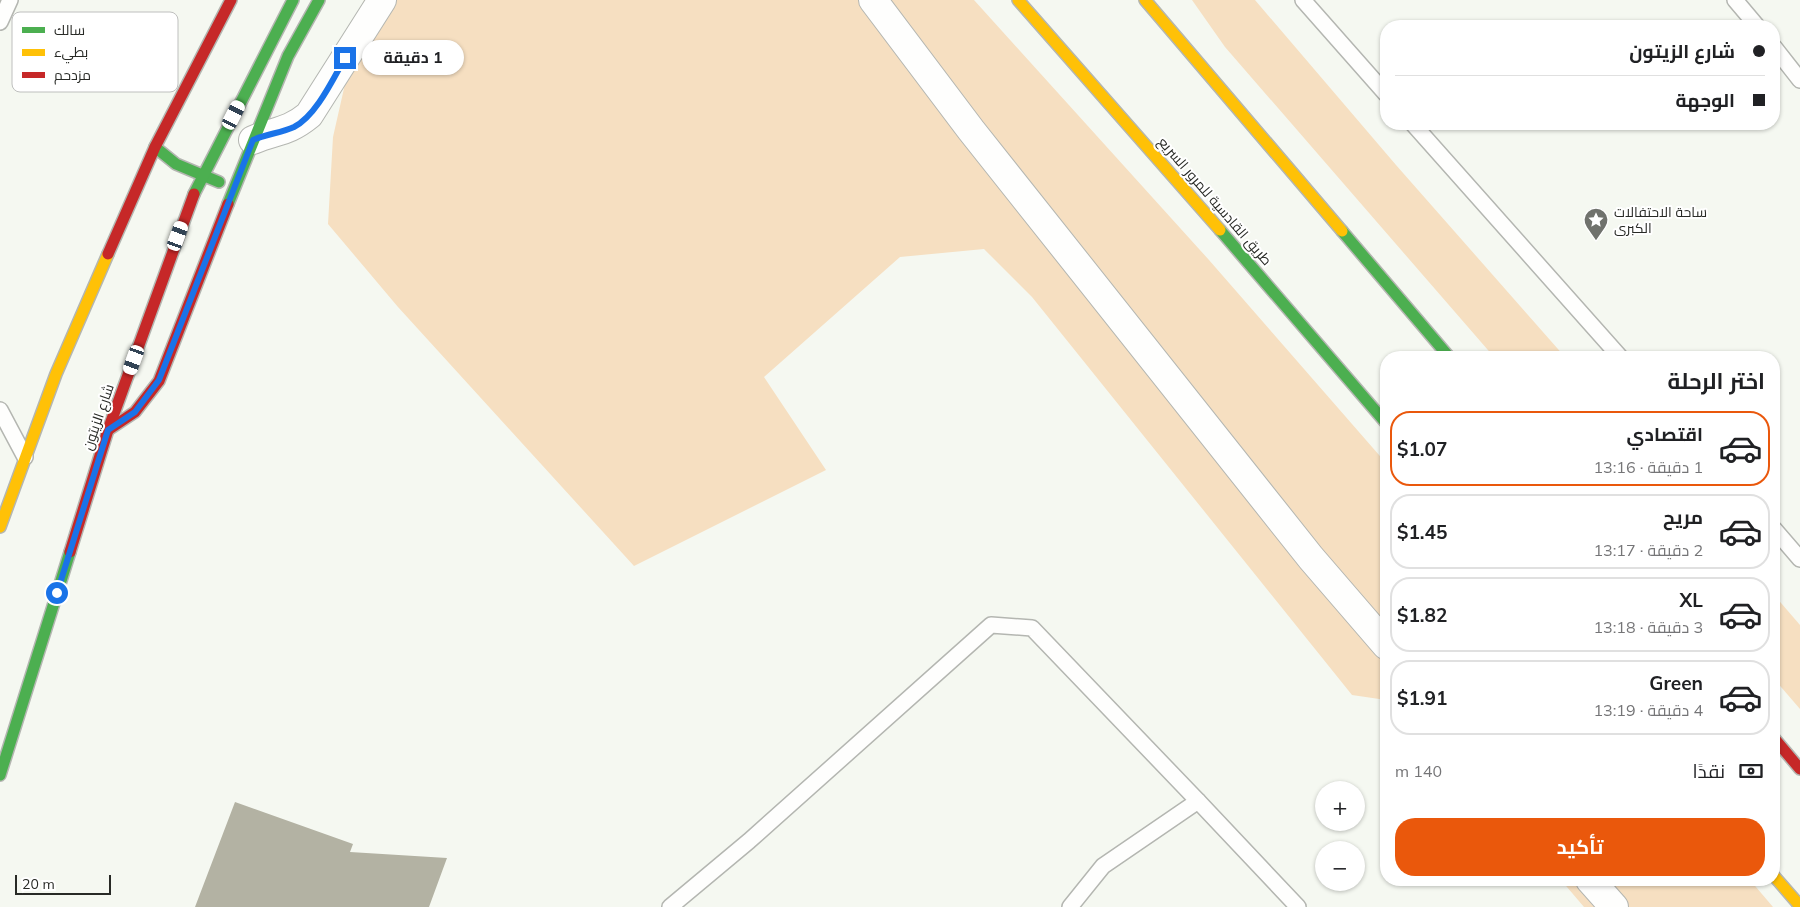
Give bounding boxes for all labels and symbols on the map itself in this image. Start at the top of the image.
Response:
legend [12,12,178,92]
text: سالك [54,21,85,39]
callout: 1 دقيقة [362,40,465,76]
text: بطيء [54,43,88,64]
route end [334,47,356,69]
text: مزدحم [54,66,91,85]
car [220,98,247,132]
street label: طريق القادسية للمرور السريع [1154,133,1276,269]
place label: ساحة الاحتفالات الكبرى [1614,203,1707,237]
place icon: ساحة الاحتفالات الكبرى [1583,207,1609,241]
car [165,219,190,253]
car [121,343,146,377]
street label: شارع الزيتون [78,381,118,453]
route start [46,582,68,604]
scale bar [15,872,111,895]

